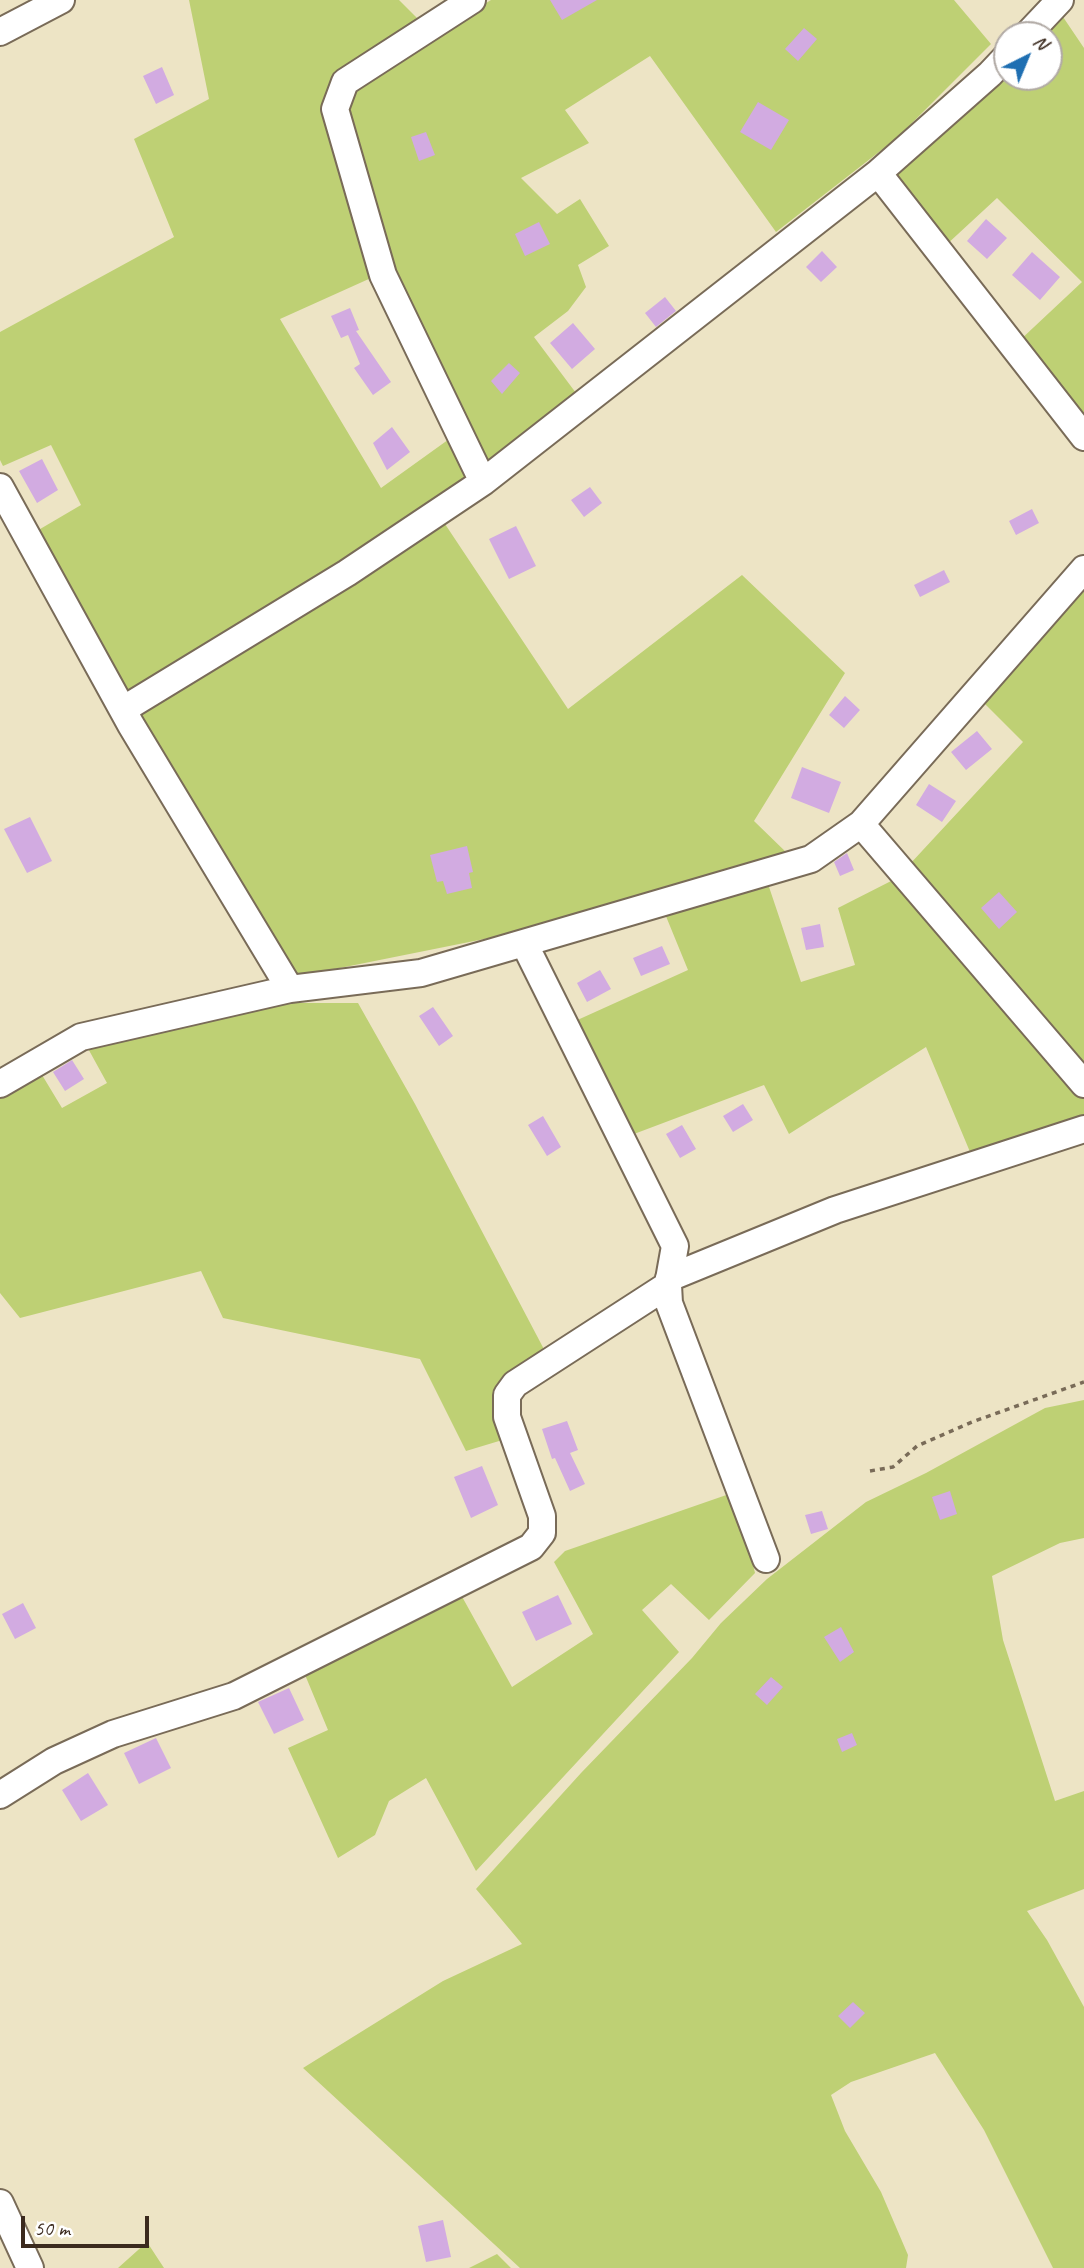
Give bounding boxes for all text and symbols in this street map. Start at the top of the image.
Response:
north arrow [993,21,1063,91]
text: N [1028,29,1053,55]
scale bar [24,2202,152,2246]
text: 50 m [34,2215,70,2241]

